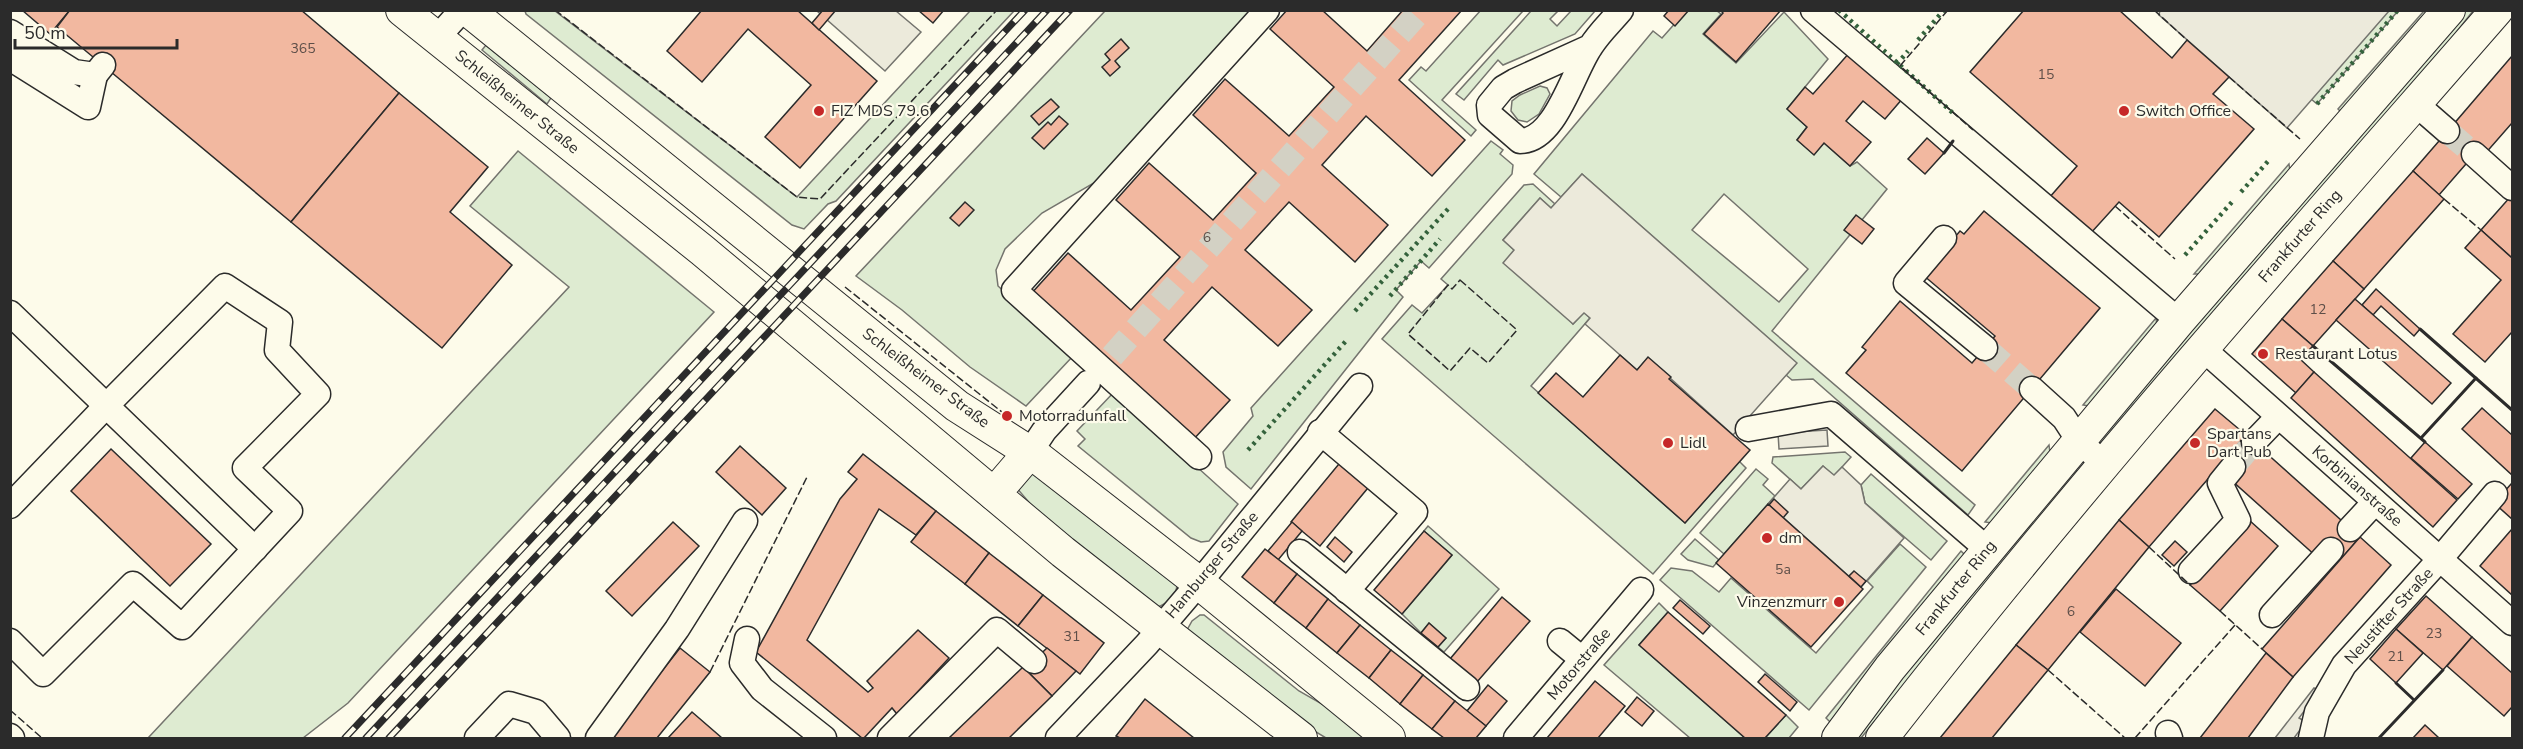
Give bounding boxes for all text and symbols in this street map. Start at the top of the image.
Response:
scale bar [15,12,177,50]
text: 50 m [24,21,66,45]
house number: 365 [290,39,316,58]
street label: Schleißheimer Straße [450,45,584,159]
house number: 15 [2038,65,2054,84]
place label: FIZ MDS 79.6 [831,100,929,122]
place label: Switch Office [2136,100,2231,122]
marker: FIZ MDS 79.6 [812,104,826,118]
marker: Switch Office [2117,104,2131,118]
street label: Frankfurter Ring [2253,185,2347,287]
house number: 6 [1203,228,1211,247]
house number: 12 [2310,300,2326,319]
street label: Schleißheimer Straße [858,323,994,433]
place label: Restaurant Lotus [2275,343,2397,365]
marker: Restaurant Lotus [2256,347,2270,361]
place label: Motorradunfall [1019,405,1127,427]
marker: Motorradunfall [1000,409,1014,423]
place label: Spartans Dart Pub [2207,423,2272,463]
place label: Lidl [1680,432,1707,454]
marker: Lidl [1661,436,1675,450]
marker: Spartans Dart Pub [2188,436,2202,450]
street label: Korbinianstraße [2307,440,2407,532]
street label: Hamburger Straße [1161,507,1263,623]
place label: dm [1779,527,1802,549]
marker: dm [1760,531,1774,545]
street label: Frankfurter Ring [1911,536,2001,640]
house number: 5a [1775,560,1791,579]
street label: Neustifter Straße [2340,563,2438,669]
place label: Vinzenzmurr [1736,591,1827,613]
marker: Vinzenzmurr [1832,595,1846,609]
house number: 6 [2067,602,2075,621]
street label: Motorstraße [1542,623,1616,705]
house number: 23 [2426,624,2442,643]
house number: 31 [1064,627,1080,646]
house number: 21 [2388,647,2404,666]

